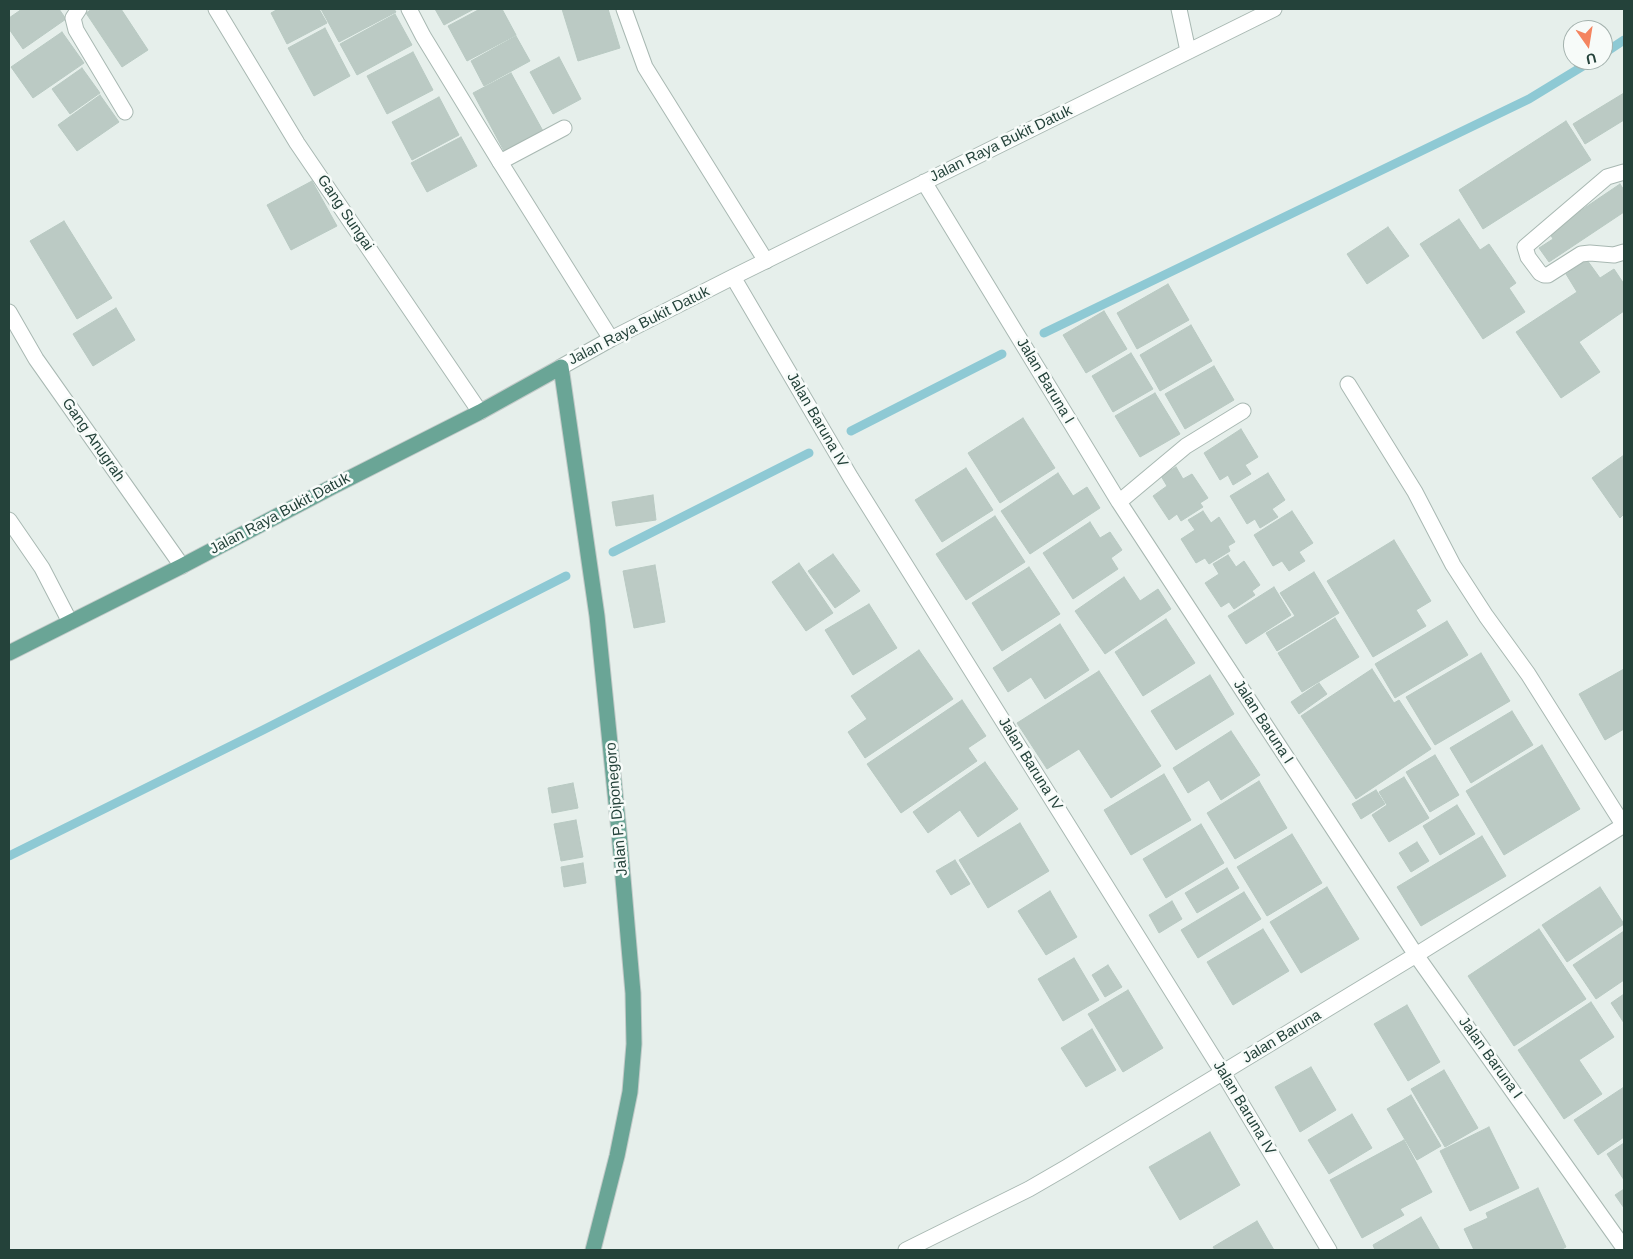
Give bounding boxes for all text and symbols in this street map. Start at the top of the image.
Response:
north arrow [1563,20,1613,70]
text: U [1584,50,1598,68]
street label: Jalan Raya Bukit Datuk [927,102,1075,186]
street label: Gang Sungai [313,172,377,254]
street label: Jalan Raya Bukit Datuk [565,283,713,369]
street label: Jalan Baruna I [1012,335,1078,427]
street label: Jalan Baruna IV [783,369,851,471]
street label: Gang Anugrah [58,395,128,485]
street label: Jalan Raya Bukit Datuk [207,469,353,559]
street label: Jalan Baruna I [1229,677,1297,767]
street label: Jalan Baruna IV [994,714,1066,814]
street label: Jalan P. Diponegoro [602,741,632,877]
street label: Jalan Baruna [1239,1007,1325,1067]
street label: Jalan Baruna I [1454,1014,1526,1102]
street label: Jalan Baruna IV [1209,1058,1279,1158]

